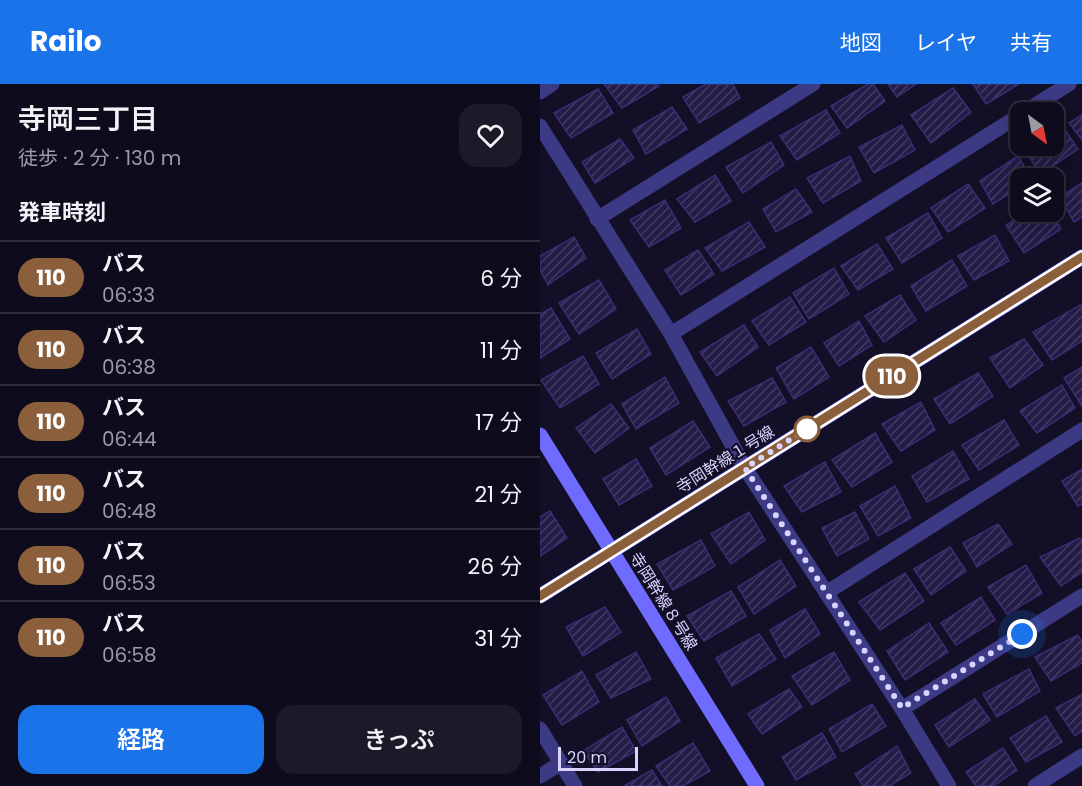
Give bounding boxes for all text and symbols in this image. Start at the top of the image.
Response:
text: Railo [30,22,102,61]
text: 地図 [840,28,882,57]
text: レイヤ [915,28,977,57]
text: 共有 [1010,28,1052,57]
text: 寺岡三丁目 [18,100,158,139]
north arrow [1010,102,1064,156]
map controls [1010,102,1064,222]
button: heart [459,104,522,167]
text: 徒歩 · 2 分 · 130 m [18,144,181,172]
button: layers [1010,168,1064,222]
text: 発車時刻 [18,197,106,228]
text: バス [102,248,146,279]
text: 110 [36,263,66,292]
text: 6 分 [480,263,522,294]
text: 06:33 [102,281,155,309]
text: バス [102,320,146,351]
text: 110 [36,335,66,364]
text: 11 分 [480,335,522,366]
text: 06:38 [102,353,156,381]
line badge: 110 [858,356,926,396]
text: 110 [877,362,907,391]
text: バス [102,392,146,423]
text: 110 [36,407,66,436]
text: 17 分 [475,407,522,438]
unlabelled marker [794,416,820,442]
street label: 寺岡幹線１号線 [672,420,779,499]
text: 06:44 [102,425,157,453]
text: バス [102,464,146,495]
text: 110 [36,479,66,508]
text: 21 分 [474,479,522,510]
text: 06:48 [102,497,157,525]
text: バス [102,536,146,567]
street label: 寺岡幹線８号線 [624,548,703,655]
text: 110 [36,551,66,580]
text: 26 分 [468,551,522,582]
text: 06:53 [102,569,156,597]
text: バス [102,608,146,639]
your location [1007,619,1037,649]
text: 110 [36,623,66,652]
text: 31 分 [474,623,522,654]
text: 06:58 [102,641,157,669]
button: 経路 [18,705,264,774]
button: きっぷ [276,705,522,774]
scale bar [558,744,638,772]
text: 20 m [567,746,607,769]

